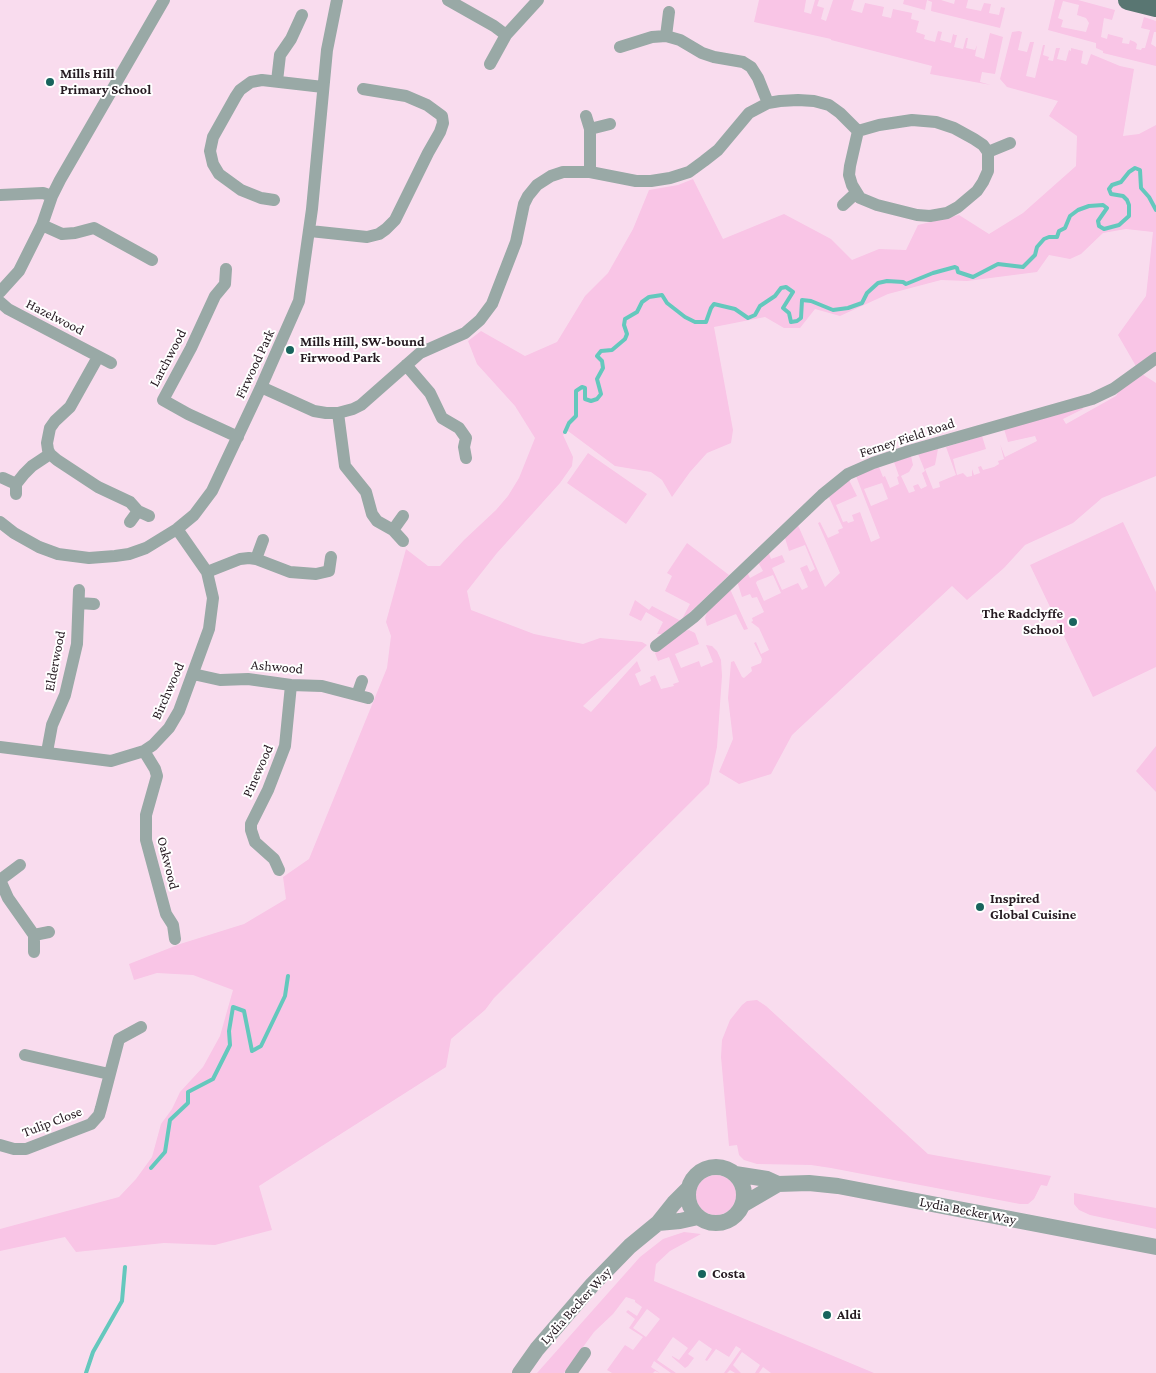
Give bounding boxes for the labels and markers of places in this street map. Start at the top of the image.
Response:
place label: Mills Hill Primary School [60,66,151,98]
marker: Mills Hill Primary School [44,76,56,88]
place label: Mills Hill, SW-bound Firwood Park [300,334,425,367]
marker: Mills Hill, SW-bound Firwood Park [284,344,296,356]
place label: The Radclyffe School [982,606,1063,638]
marker: The Radclyffe School [1067,616,1079,628]
place label: Inspired Global Cuisine [990,891,1076,924]
marker: Inspired Global Cuisine [974,901,986,913]
place label: Costa [712,1266,745,1282]
marker: Costa [696,1268,708,1280]
place label: Aldi [837,1307,861,1323]
marker: Aldi [821,1309,833,1321]

